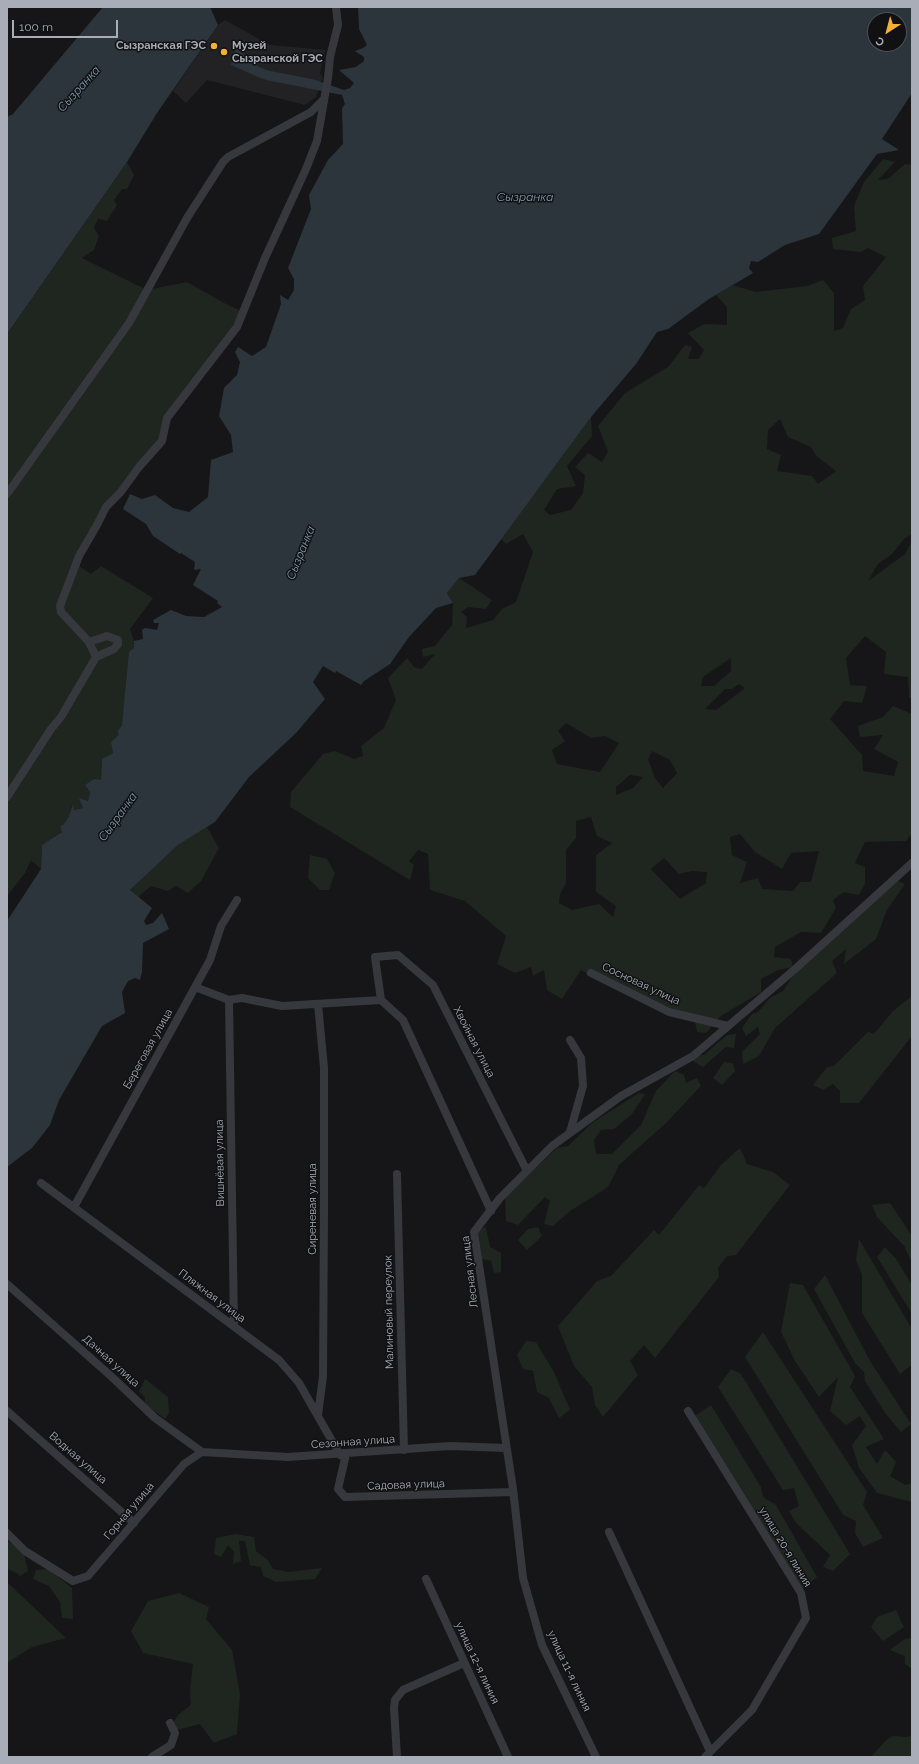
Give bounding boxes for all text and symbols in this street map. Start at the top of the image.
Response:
scale bar [14,12,120,38]
north arrow [867,12,907,52]
text: 100 m [19,20,53,34]
text: С [873,34,887,49]
place label: Сызранская ГЭС [116,39,206,53]
place label: Музей Сызранской ГЭС [232,39,323,65]
marker: Сызранская ГЭС [209,41,219,51]
marker: Музей Сызранской ГЭС [219,47,229,57]
water label: Сызранка [55,63,103,115]
water label: Сызранка [497,190,553,204]
water label: Сызранка [284,524,318,582]
water label: Сызранка [96,790,140,844]
street label: Сосновая улица [600,960,682,1008]
street label: Хвойная улица [450,1004,498,1080]
street label: Береговая улица [121,1007,175,1091]
street label: Вишнёвая улица [213,1119,227,1207]
street label: Сиреневая улица [306,1163,320,1255]
street label: Лесная улица [459,1235,481,1309]
street label: Малиновый переулок [381,1255,397,1369]
street label: Пляжная улица [176,1266,248,1326]
street label: Дачная улица [80,1332,142,1390]
street label: Водная улица [46,1429,110,1487]
street label: Сезонная улица [311,1432,395,1452]
street label: Садовая улица [367,1477,445,1493]
street label: Горная улица [101,1480,157,1542]
street label: улица 20-я линия [756,1505,814,1589]
street label: улица 12-я линия [452,1620,502,1706]
street label: улица 11-я линия [544,1628,594,1714]

